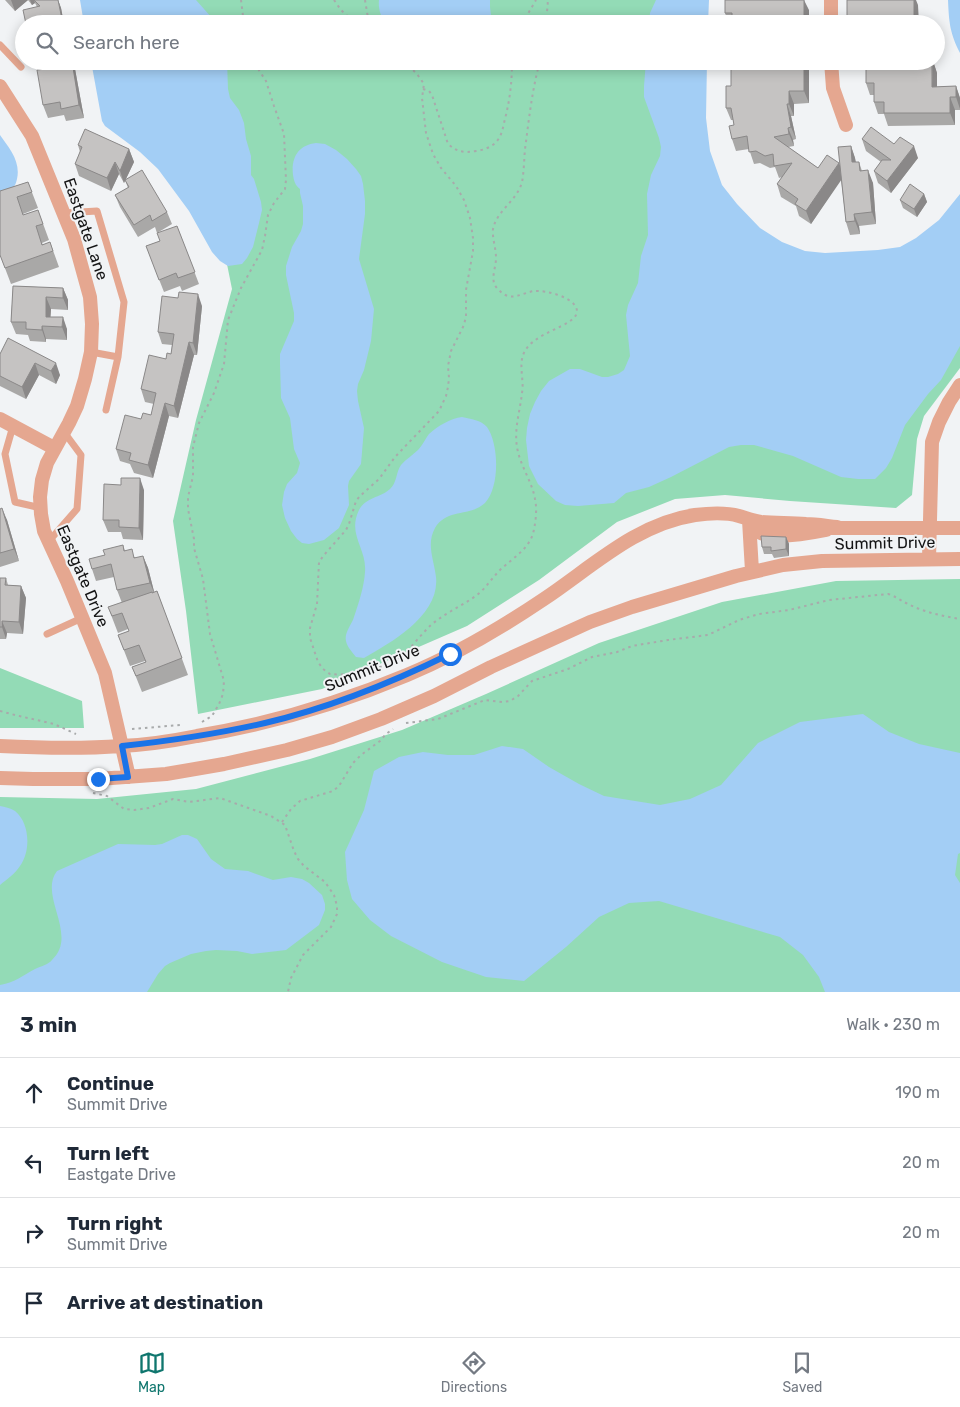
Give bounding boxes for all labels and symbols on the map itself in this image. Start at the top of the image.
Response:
street label: Eastgate Lane [60,175,112,283]
street label: Eastgate Drive [53,522,113,630]
street label: Summit Drive [835,533,935,553]
street label: Summit Drive [322,640,422,696]
route start [439,643,462,666]
route end [87,768,110,791]

